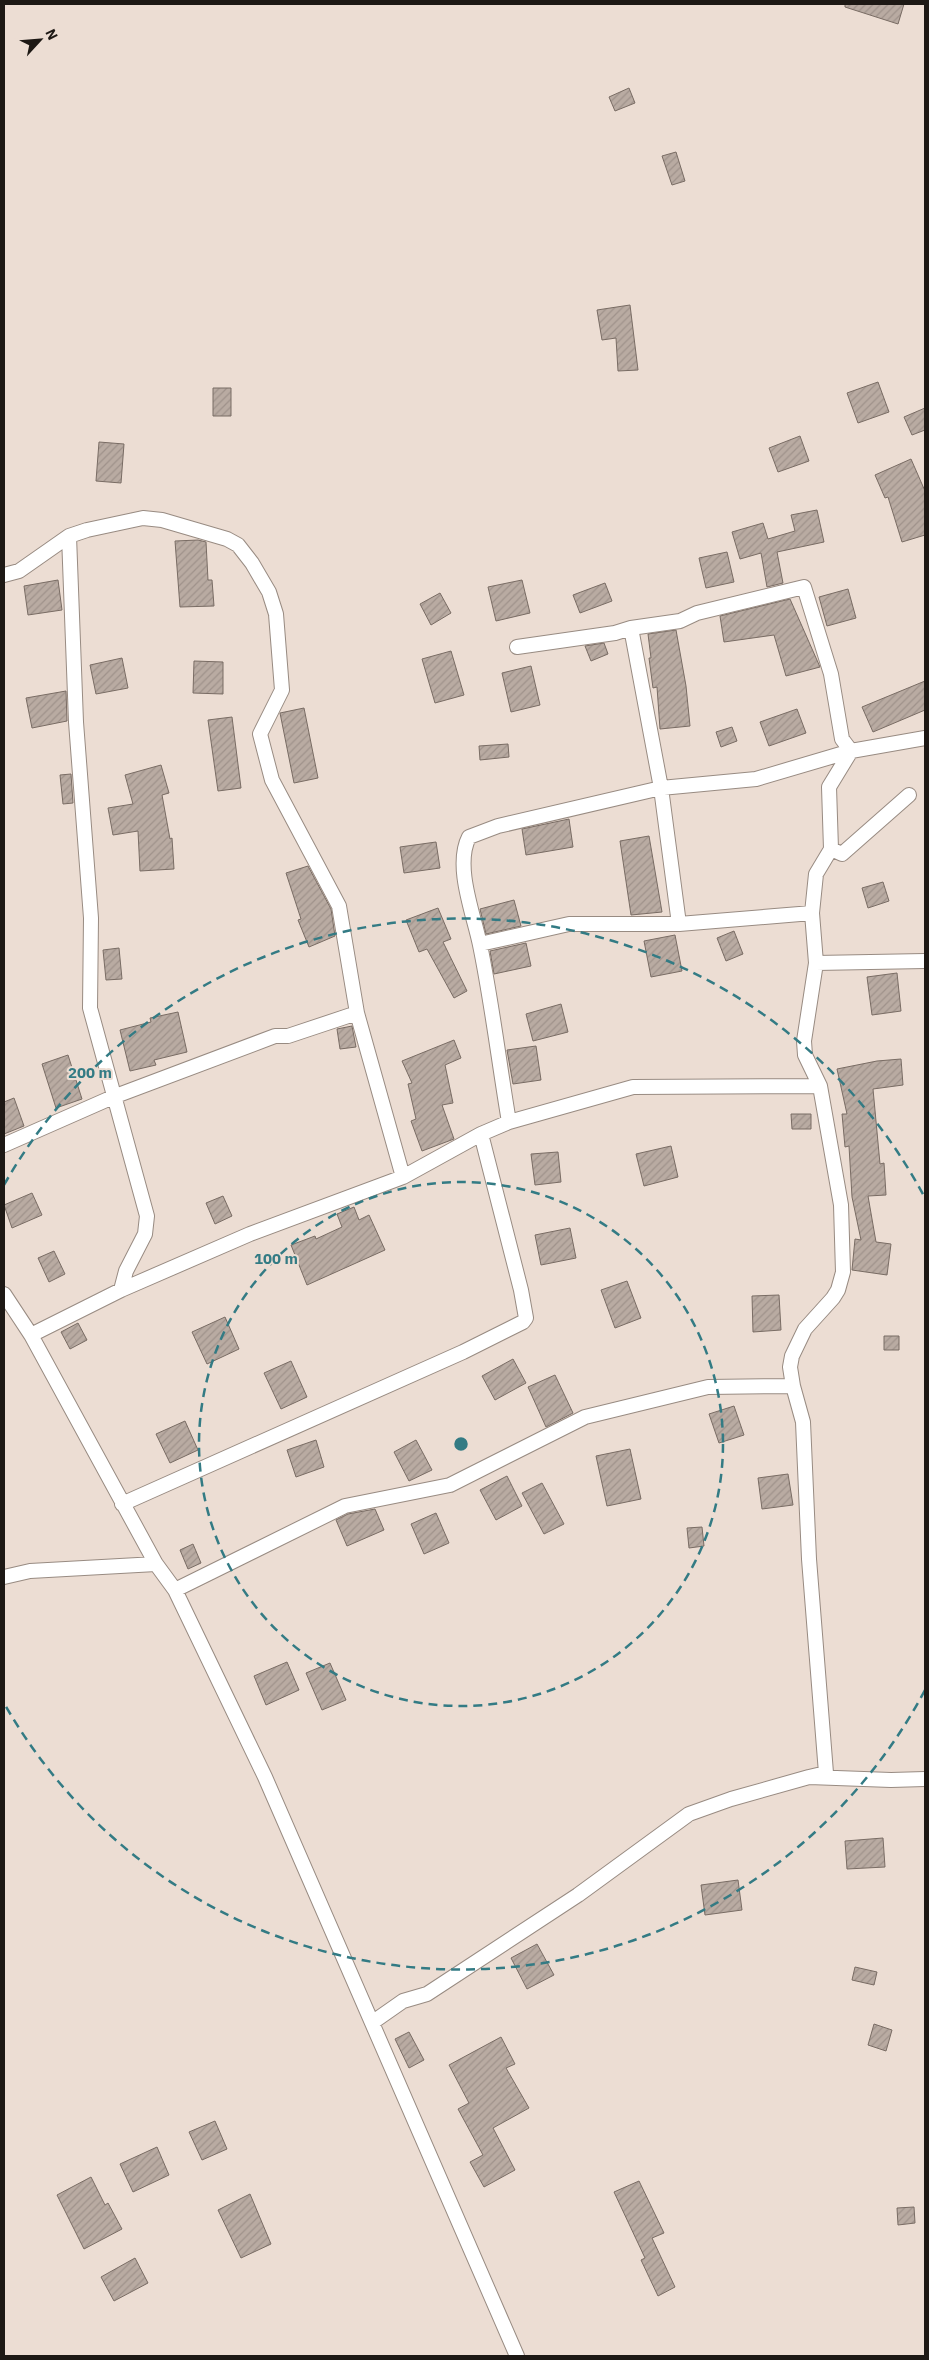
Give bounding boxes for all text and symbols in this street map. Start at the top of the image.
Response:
north arrow [15,15,65,65]
text: N [41,26,62,43]
text: 200 m [68,1063,112,1082]
text: 100 m [254,1249,298,1268]
centre of rings [452,1435,470,1453]

